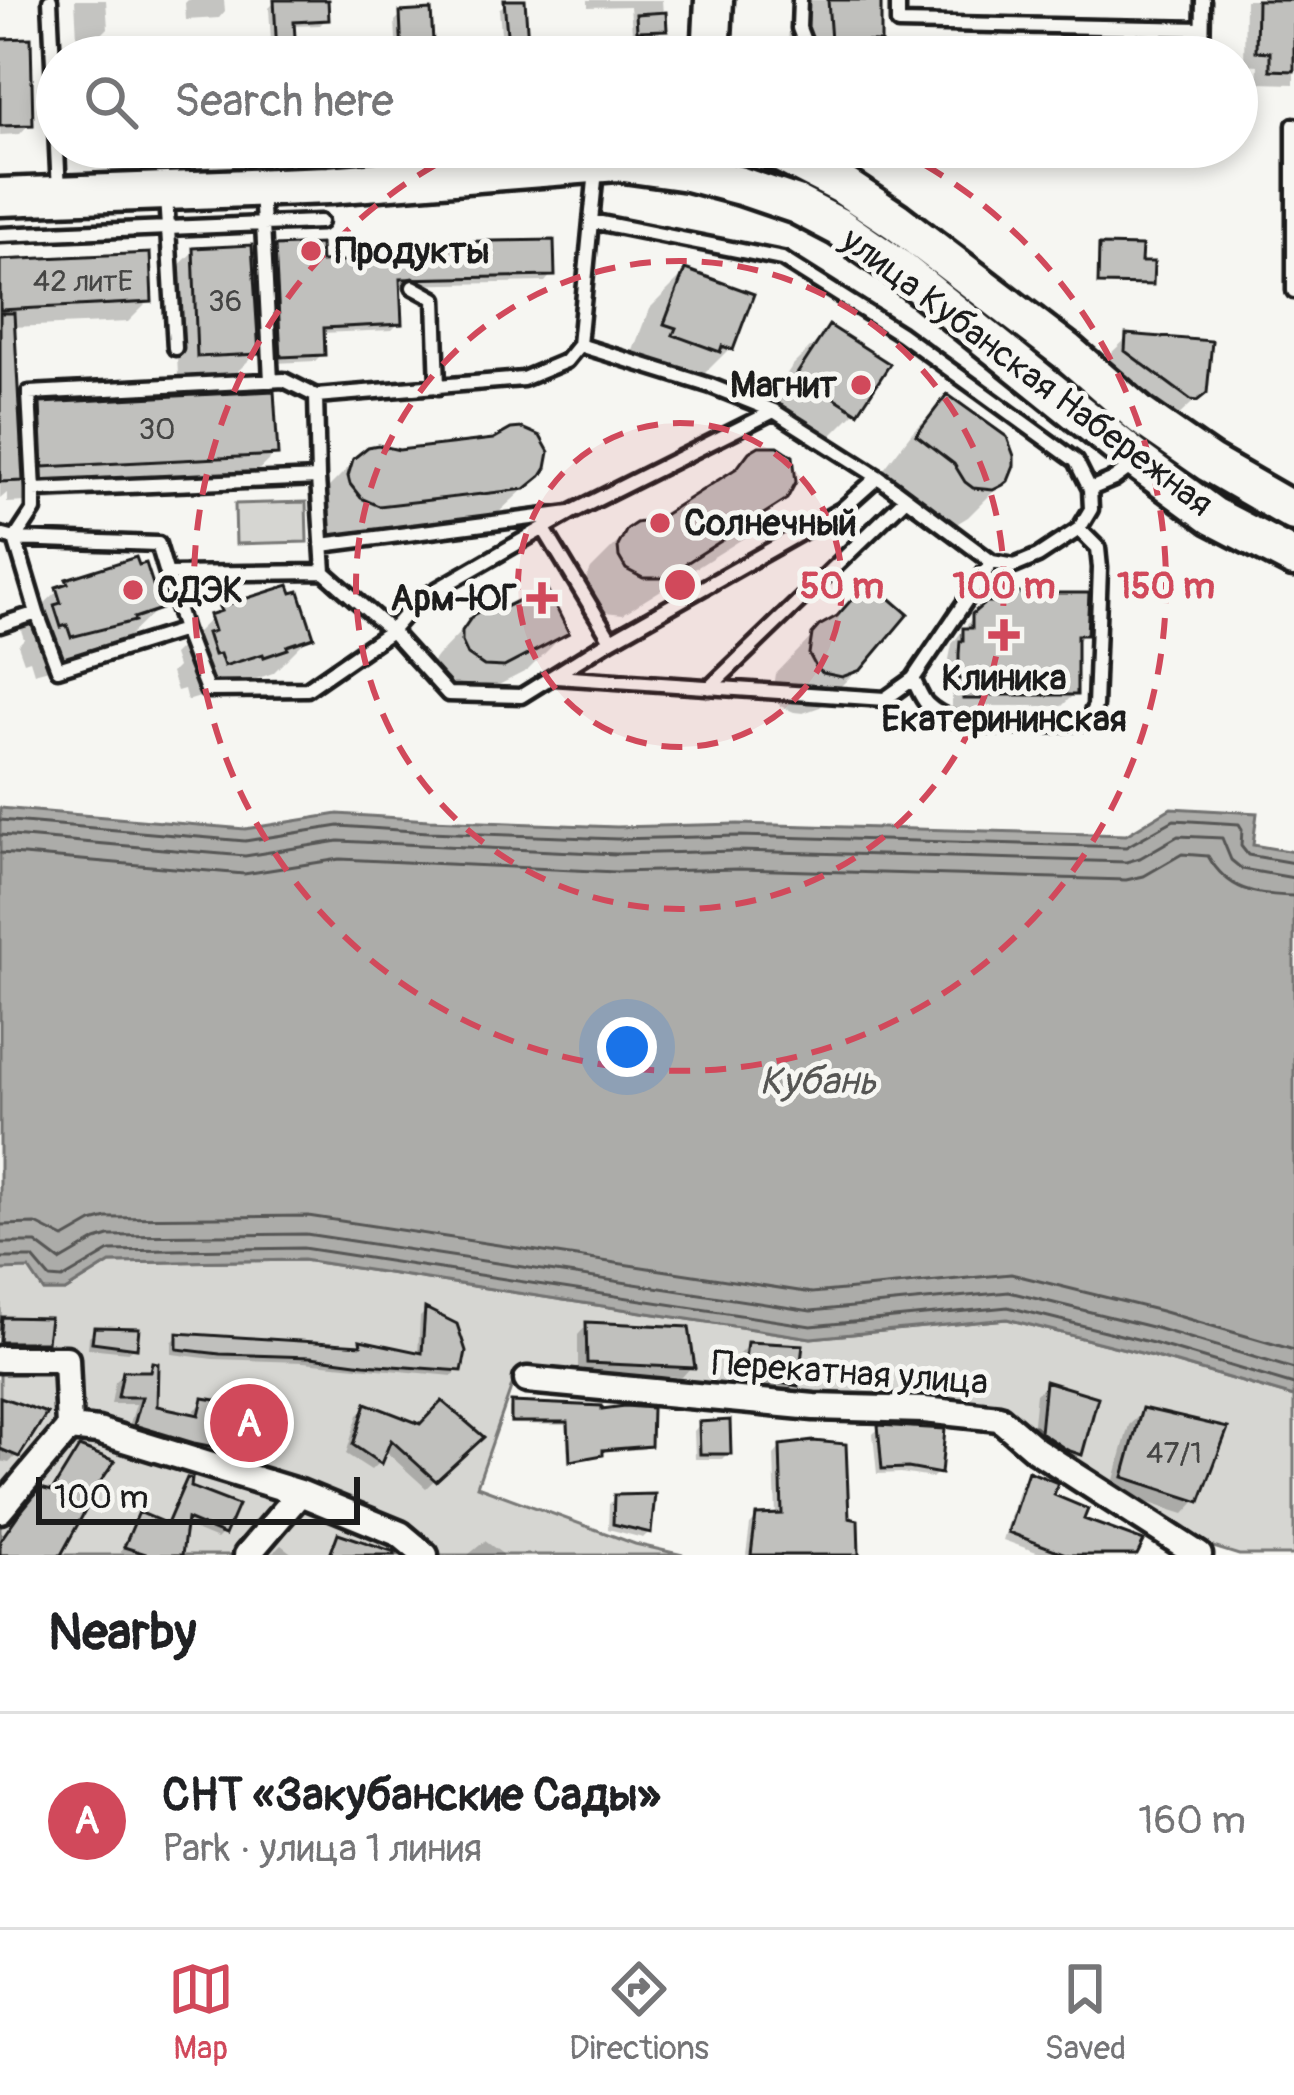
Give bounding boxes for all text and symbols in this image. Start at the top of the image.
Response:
search box [36,36,1258,168]
icon: search [78,69,144,135]
text: Search here [174,74,394,130]
street label: улица Кубанская Набережная [832,217,1222,526]
place label: Продукты [335,229,490,274]
marker: Продукты [298,238,324,264]
house number: 42 литЕ [33,263,133,300]
house number: 36 [208,283,242,320]
place label: Магнит [730,363,838,408]
marker: Магнит [848,372,874,398]
house number: 30 [138,411,176,448]
place label: Солнечный [684,501,857,546]
marker: Солнечный [647,510,673,536]
centre of rings [659,564,701,606]
text: 50 m [800,564,884,609]
text: 100 m [952,564,1056,609]
text: 150 m [1117,564,1215,609]
place label: СДЭК [157,568,243,613]
place label: Арм-ЮГ [390,576,518,621]
marker: СДЭК [120,577,146,603]
marker: Арм-ЮГ [529,585,555,611]
marker: Клиника Екатерининская [988,619,1020,651]
place label: Клиника Екатерининская [881,656,1127,742]
your location [597,1017,657,1077]
water label: Кубань [759,1057,877,1106]
street label: Перекатная улица [711,1341,989,1405]
pin: A [210,1378,288,1468]
house number: 47/1 [1146,1435,1202,1472]
scale bar [36,1471,360,1524]
text: 100 m [54,1477,148,1518]
text: Nearby [48,1601,196,1665]
text: СНТ «Закубанские Сады» [162,1768,660,1824]
text: A [74,1796,100,1845]
text: 160 m [1138,1796,1246,1845]
text: Park · улица 1 линия [162,1824,482,1873]
tab: Map [168,1956,234,2069]
tab: Directions [569,1956,709,2069]
tab: Saved [1044,1956,1126,2069]

